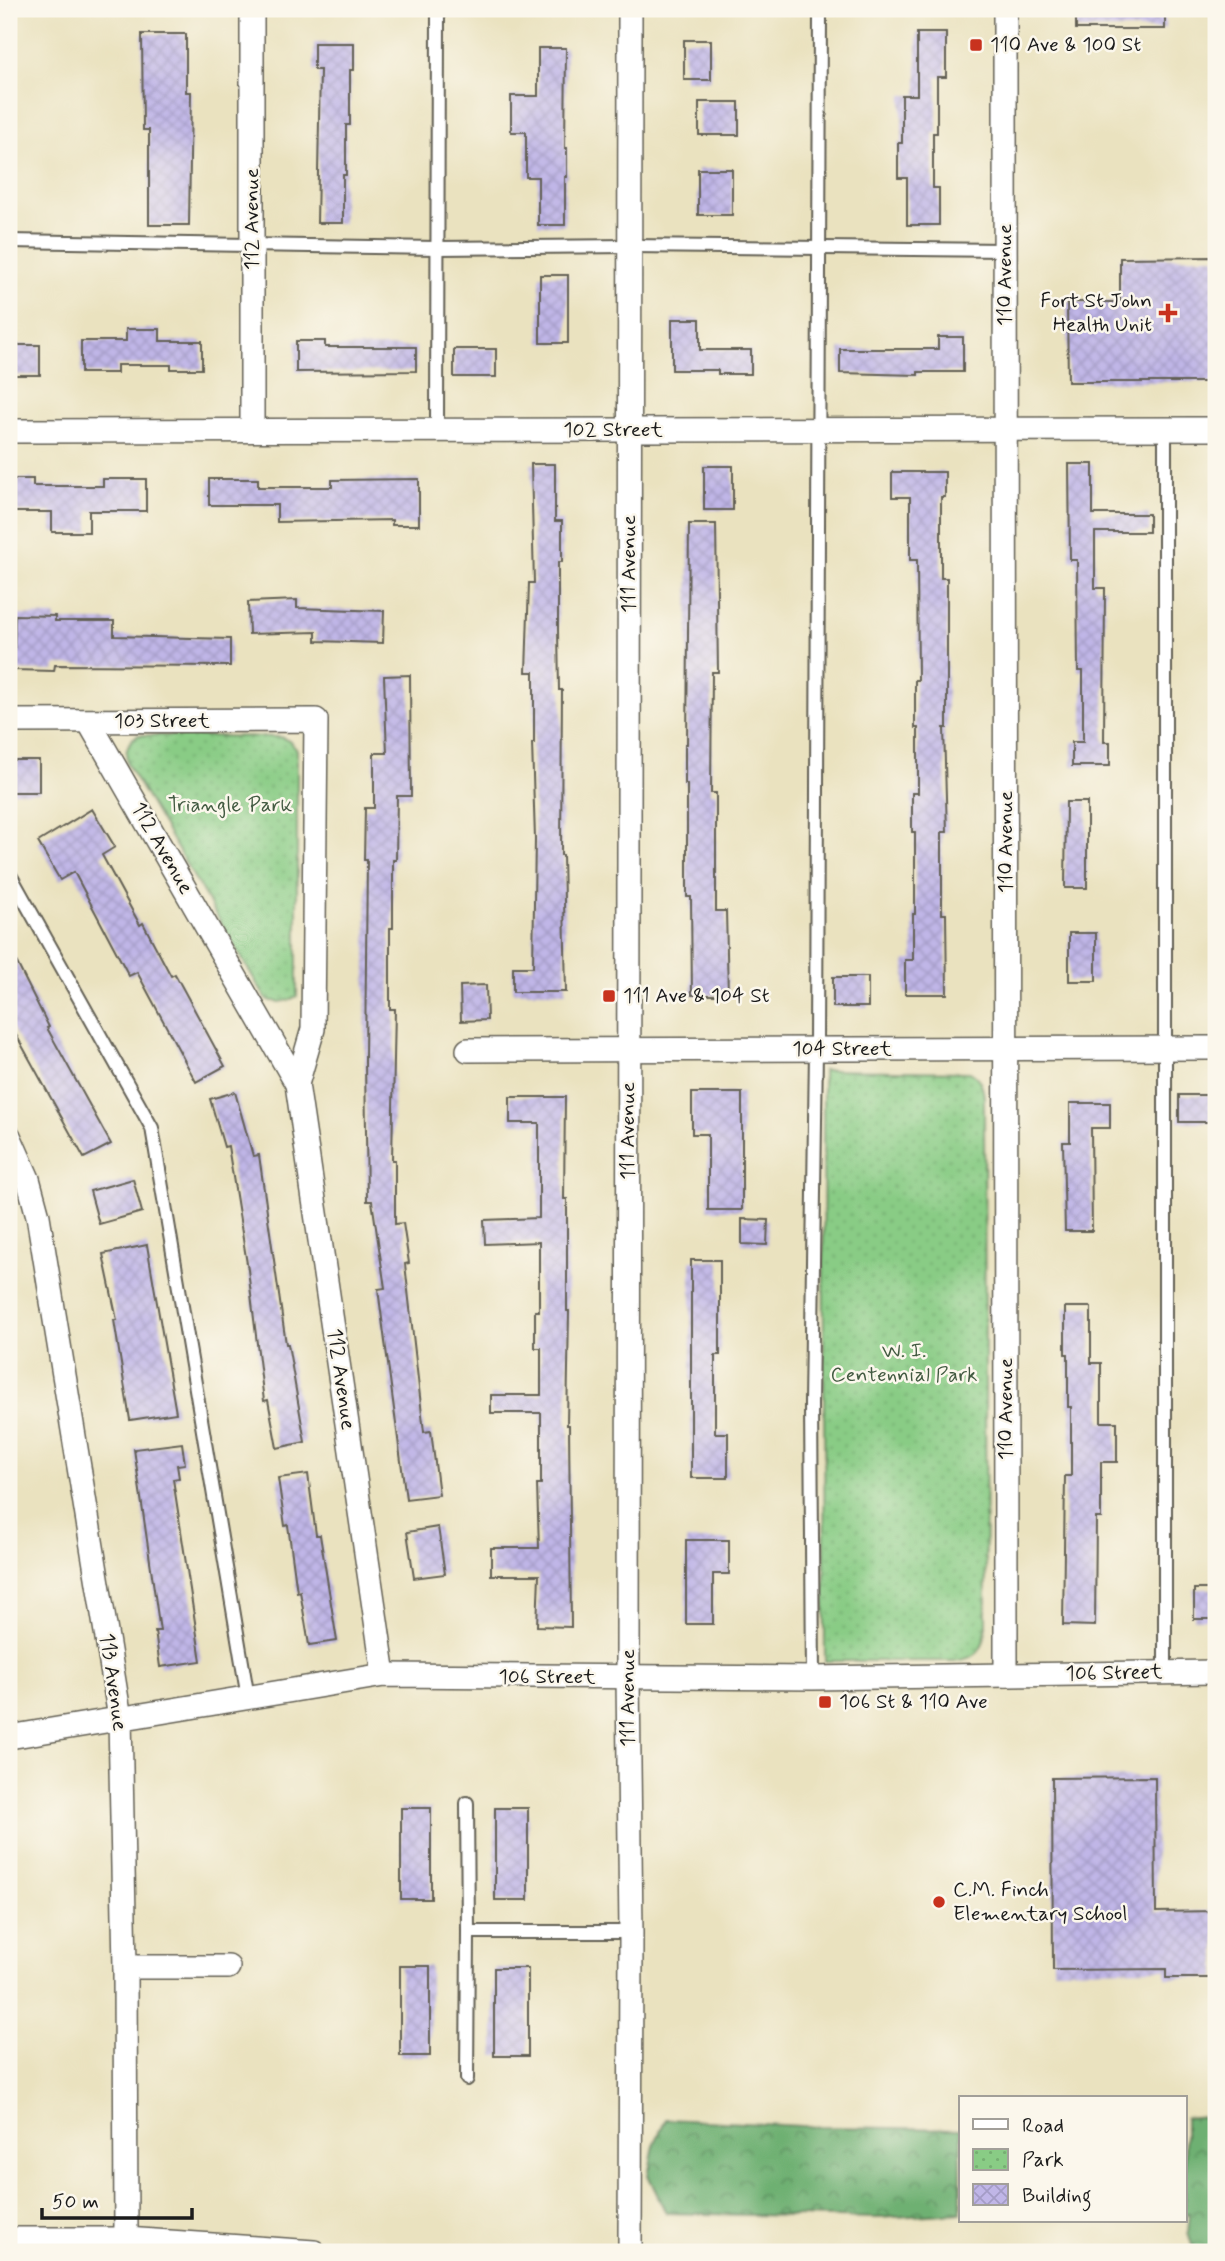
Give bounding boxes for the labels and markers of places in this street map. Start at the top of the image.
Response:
place label: 110 Ave & 100 St [990,31,1141,59]
marker: 110 Ave & 100 St [968,37,984,53]
place label: Fort St John Health Unit [1040,287,1152,339]
marker: Fort St John Health Unit [1158,303,1178,323]
place label: 111 Ave & 104 St [623,982,770,1010]
marker: 111 Ave & 104 St [601,988,617,1004]
place label: 106 St & 110 Ave [839,1688,988,1716]
marker: 106 St & 110 Ave [817,1694,833,1710]
place label: C.M. Finch Elementary School [953,1876,1128,1928]
marker: C.M. Finch Elementary School [931,1894,947,1910]

